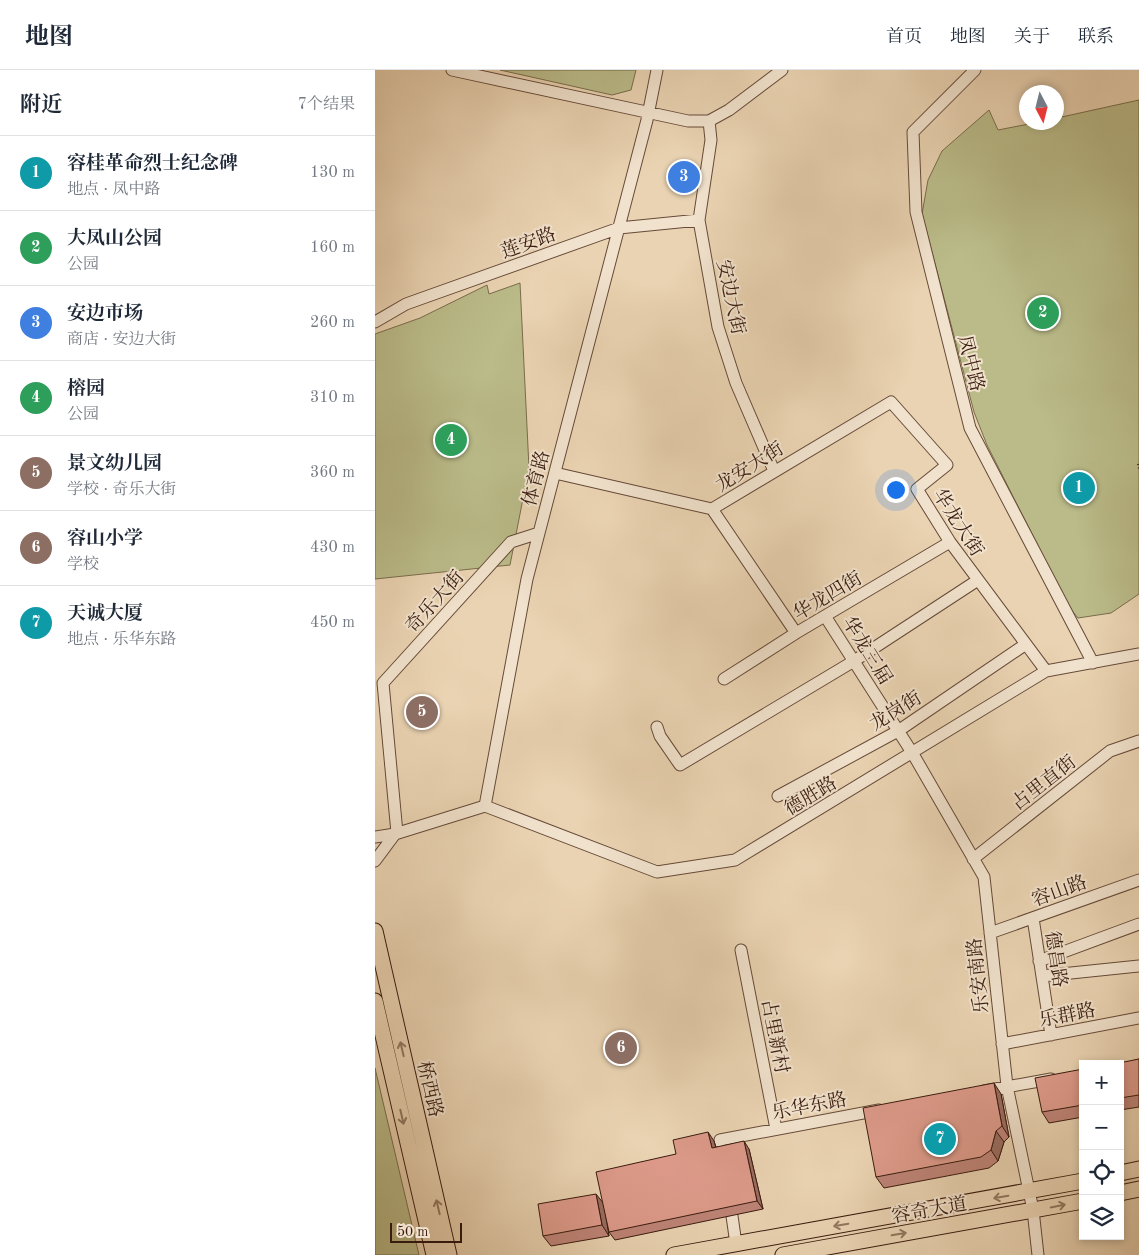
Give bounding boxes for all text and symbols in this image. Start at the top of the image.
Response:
text: 地图 [25,26,73,50]
text: 首页 [886,28,922,46]
text: 地图 [950,28,986,46]
text: 关于 [1014,28,1050,46]
text: 联系 [1078,28,1114,46]
north arrow [1019,85,1064,130]
text: 附近 [20,95,62,116]
text: 7个结果 [298,97,355,113]
text: 容桂革命烈士纪念碑 [67,155,238,174]
pin: 3 [668,158,700,196]
text: 1 [31,165,41,181]
text: 130 m [310,165,355,181]
text: 地点 · 凤中路 [67,182,160,198]
street label: 莲安路 [498,223,559,263]
text: 大凤山公园 [67,230,162,249]
text: 2 [31,240,41,256]
text: 160 m [310,240,355,256]
text: 公园 [67,257,99,273]
street label: 安边大街 [712,258,750,337]
pin: 2 [1027,294,1059,332]
text: 安边市场 [67,305,143,324]
text: 3 [31,315,41,331]
text: 260 m [310,315,355,331]
text: 商店 · 安边大街 [67,332,176,348]
street label: 凤中路 [953,333,988,394]
text: 榕园 [67,380,105,399]
text: 4 [31,390,41,406]
text: 310 m [310,390,355,406]
text: 公园 [67,407,99,423]
pin: 4 [435,421,467,459]
street label: 龙安大街 [711,437,788,496]
street label: 体育路 [518,448,554,509]
text: 景文幼儿园 [67,455,162,474]
text: 5 [31,465,41,481]
text: 360 m [310,465,355,481]
pin: 1 [1063,469,1095,507]
your location [883,477,909,503]
text: 学校 · 奇乐大街 [67,482,176,498]
street label: 华龙大街 [928,485,988,560]
text: 容山小学 [67,530,143,549]
text: 6 [31,540,41,556]
text: 430 m [310,540,355,556]
text: 学校 [67,557,99,573]
street label: 奇乐大街 [401,566,468,637]
street label: 华龙四街 [790,568,866,625]
text: 天诚大厦 [67,605,143,624]
street label: 华龙三届 [838,613,896,689]
text: 7 [31,615,41,631]
text: 450 m [310,615,355,631]
text: 地点 · 乐华东路 [67,632,176,648]
street label: 龙岗街 [866,686,926,735]
pin: 5 [406,693,438,731]
street label: 占里直街 [1007,751,1080,815]
street label: 德胜路 [781,773,841,820]
street label: 容山路 [1029,872,1090,911]
street label: 德昌路 [1041,929,1070,989]
street label: 乐安南路 [963,937,993,1015]
street label: 占里新村 [757,997,792,1076]
street label: 乐群路 [1037,1000,1097,1031]
pin: 6 [605,1029,637,1067]
one-way arrow [397,1042,406,1058]
street label: 桥西路 [413,1059,447,1119]
map controls [1079,1060,1124,1240]
button: + [1079,1060,1124,1105]
street label: 乐华东路 [770,1089,849,1124]
button: − [1079,1105,1124,1150]
one-way arrow [398,1109,407,1125]
pin: 7 [924,1120,956,1158]
button: locate [1079,1150,1124,1195]
street label: 容奇大道 [890,1193,969,1227]
one-way arrow [993,1193,1009,1203]
button: layers [1079,1195,1124,1240]
one-way arrow [433,1200,442,1216]
one-way arrow [1050,1200,1066,1210]
scale bar [390,1220,463,1243]
one-way arrow [833,1221,849,1231]
text: 50 m [397,1225,428,1239]
one-way arrow [891,1229,907,1239]

